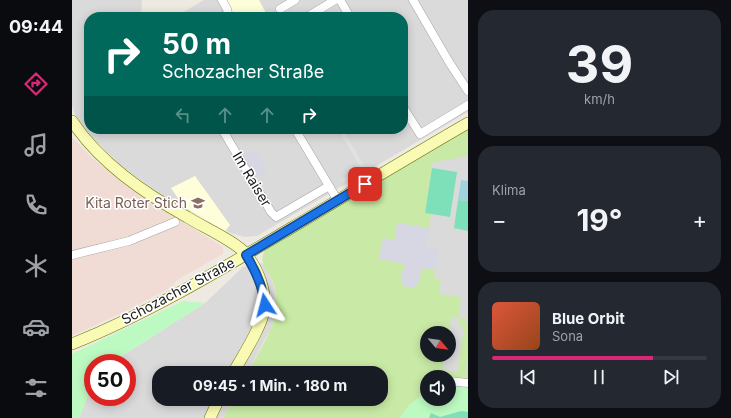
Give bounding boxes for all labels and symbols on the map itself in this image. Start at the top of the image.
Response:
street label: Im Raiser [229,148,275,209]
pin [348,167,382,201]
place label: Kita Roter Stich [85,194,187,211]
school or university icon: Kita Roter Stich [190,195,206,211]
street label: Schozacher Straße [118,253,237,328]
position arrow [244,284,286,326]
north arrow [420,326,456,362]
speed limit sign: 50 [84,354,136,406]

